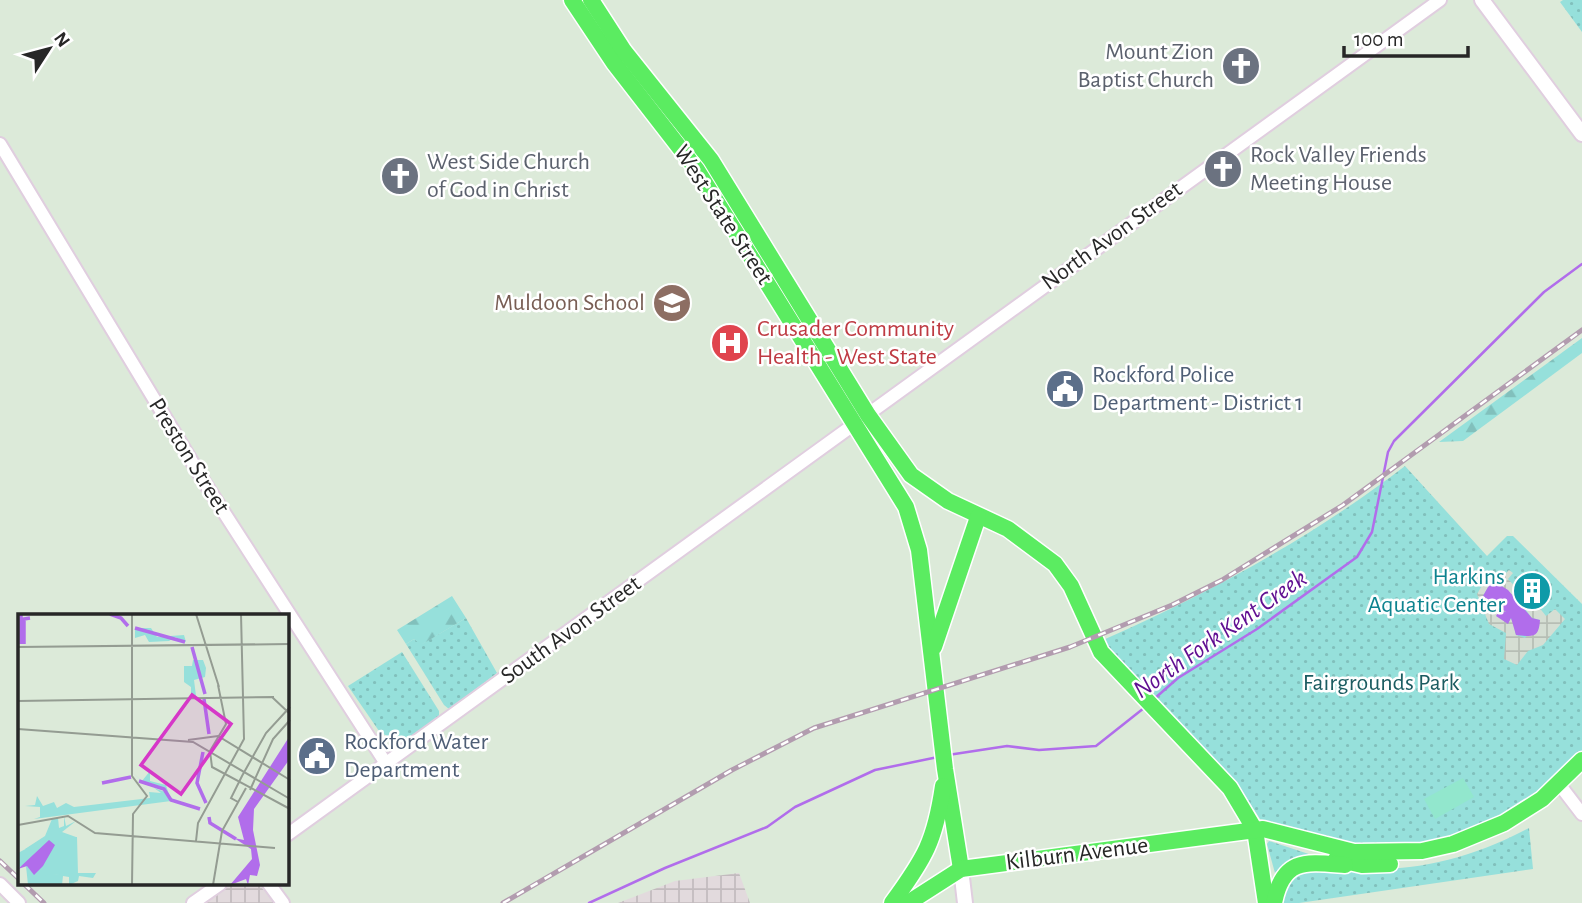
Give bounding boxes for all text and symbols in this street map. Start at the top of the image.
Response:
north arrow [14,14,84,84]
scale bar [1344,14,1468,58]
text: N [50,29,73,51]
text: 100 m [1354,29,1404,50]
place label: Mount Zion Baptist Church [1077,40,1214,92]
church icon: Mount Zion Baptist Church [1220,45,1262,87]
street label: West State Street [669,141,777,289]
place label: Rock Valley Friends Meeting House [1250,143,1427,195]
church icon: Rock Valley Friends Meeting House [1202,148,1244,190]
place label: West Side Church of God in Christ [427,150,590,202]
church icon: West Side Church of God in Christ [379,155,421,197]
street label: North Avon Street [1037,177,1187,295]
school or university icon: Muldoon School [651,282,693,324]
place label: Muldoon School [494,291,645,315]
place label: Crusader Community Health - West State [757,317,954,369]
hospital icon: Crusader Community Health - West State [709,322,751,364]
place label: Rockford Police Department - District 1 [1092,363,1303,415]
public building icon: Rockford Police Department - District 1 [1044,368,1086,410]
street label: Preston Street [144,394,234,518]
water label: North Fork Kent Creek [1129,565,1311,703]
place label: Harkins Aquatic Center [1368,565,1505,617]
building icon: Harkins Aquatic Center [1511,570,1553,612]
street label: South Avon Street [497,571,646,689]
inset map [18,614,289,886]
park label: Fairgrounds Park [1303,671,1459,695]
place label: Rockford Water Department [344,730,489,782]
public building icon: Rockford Water Department [296,735,338,777]
street label: Kilburn Avenue [1004,833,1150,875]

